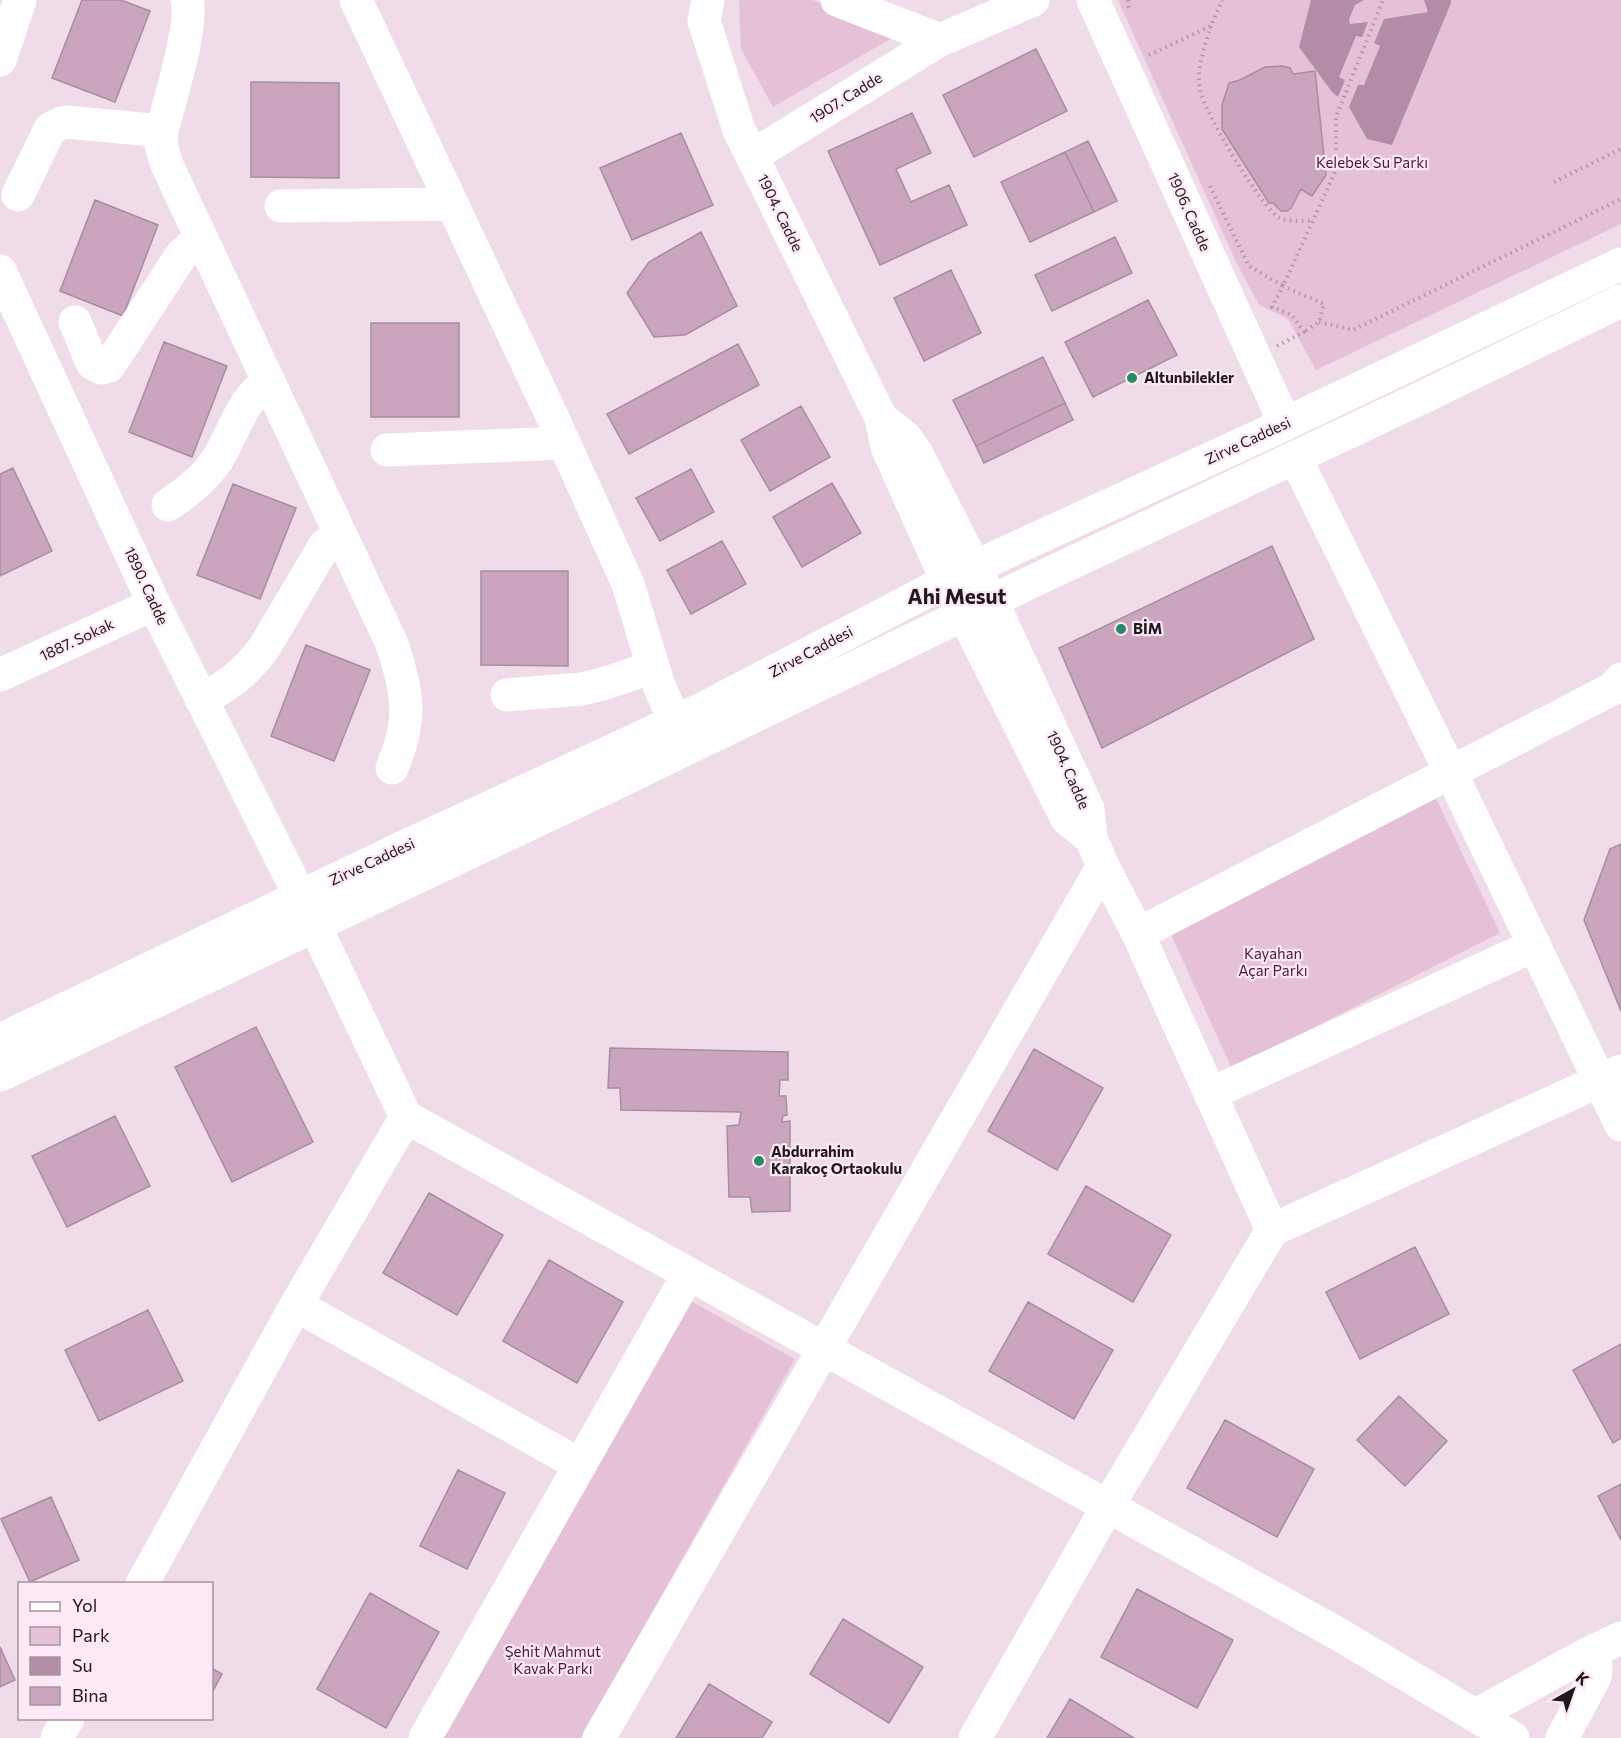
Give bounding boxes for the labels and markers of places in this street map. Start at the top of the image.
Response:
place label: Altunbilekler [1144,368,1234,386]
marker: Altunbilekler [1125,371,1139,385]
place label: BİM [1133,619,1162,637]
marker: BİM [1114,622,1128,636]
place label: Abdurrahim Karakoç Ortaokulu [771,1142,902,1177]
marker: Abdurrahim Karakoç Ortaokulu [752,1154,766,1168]

